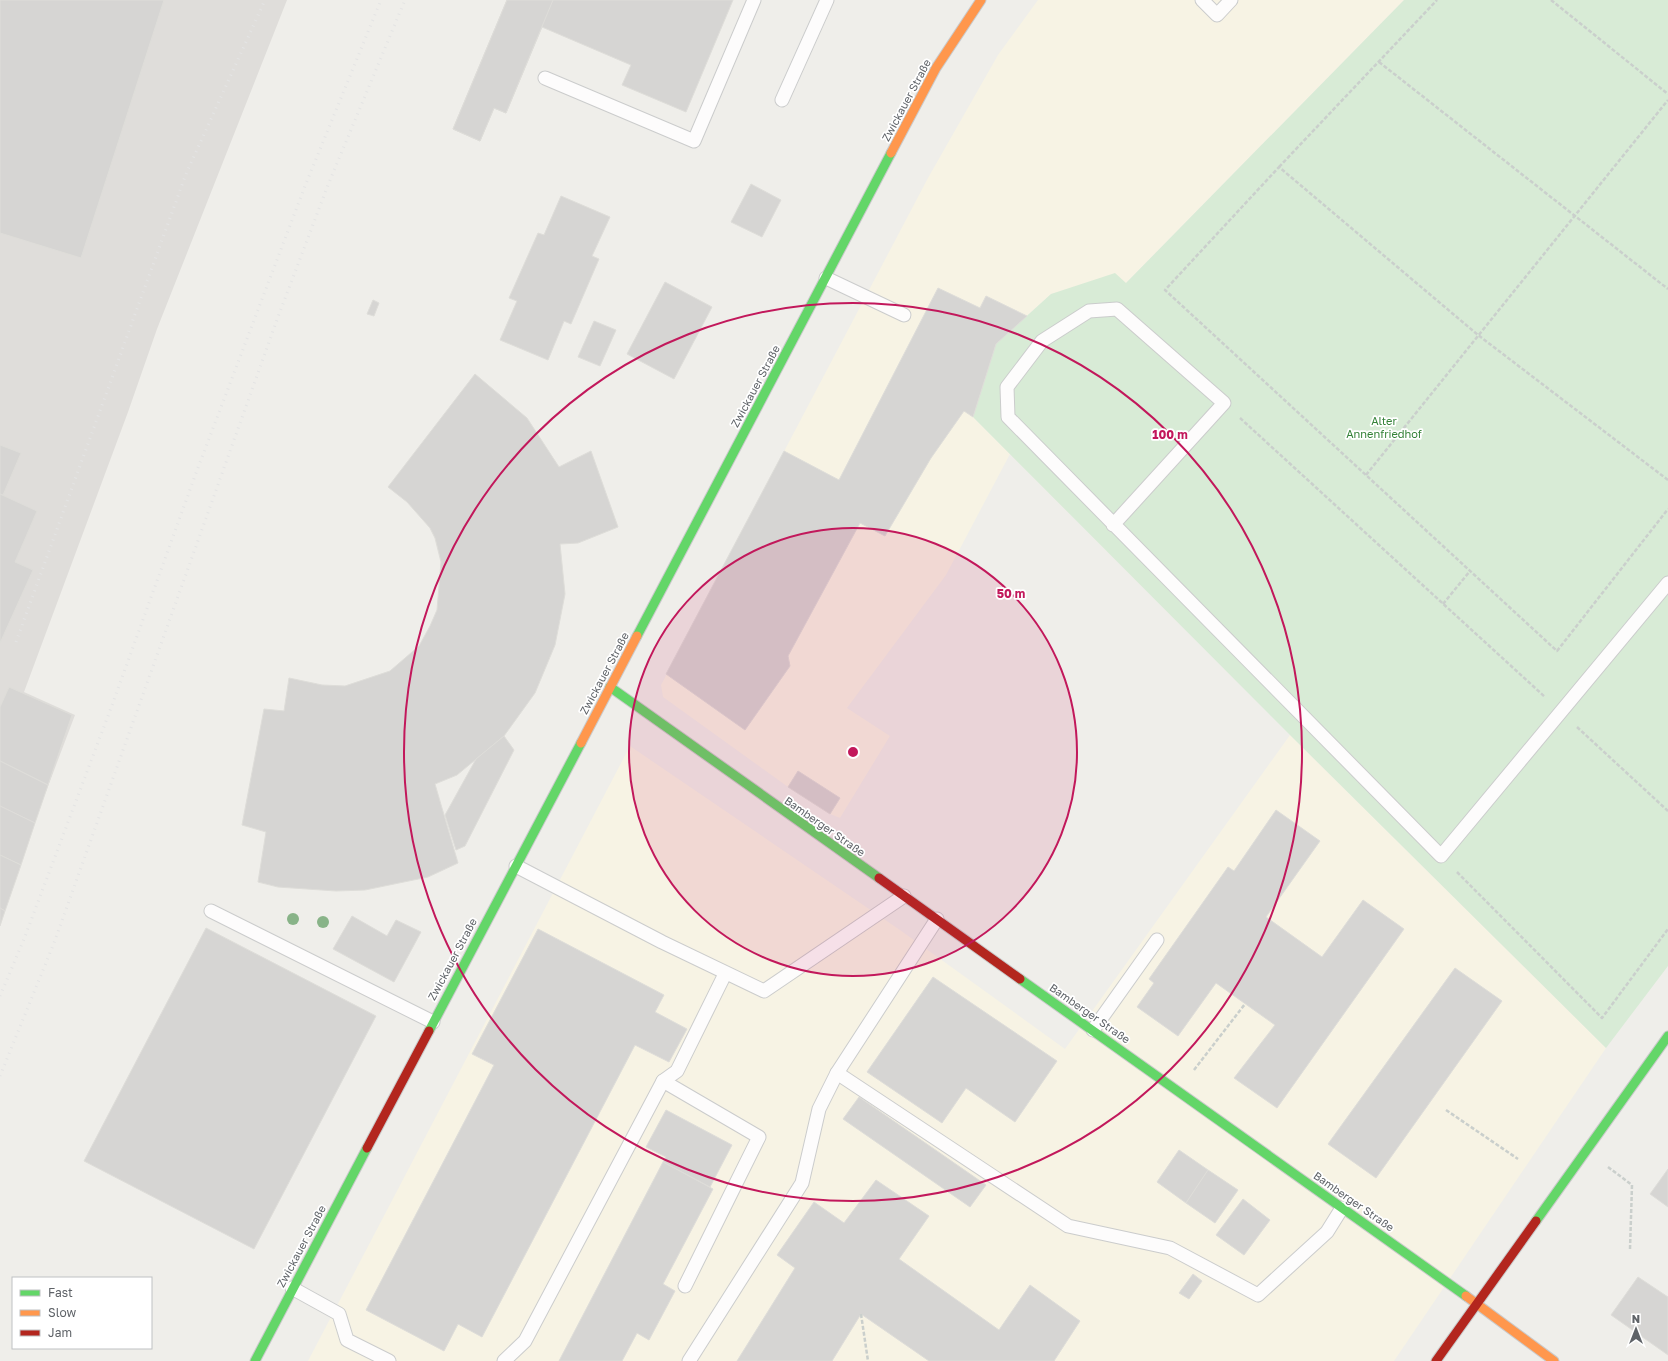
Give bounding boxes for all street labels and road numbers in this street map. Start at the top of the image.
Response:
street label: Zwickauer Straße [879,57,933,143]
street label: Zwickauer Straße [728,343,782,429]
street label: Zwickauer Straße [577,630,631,716]
street label: Bamberger Straße [782,793,868,859]
street label: Zwickauer Straße [425,916,479,1002]
street label: Bamberger Straße [1047,980,1133,1046]
street label: Bamberger Straße [1311,1168,1397,1234]
street label: Zwickauer Straße [274,1203,328,1289]

